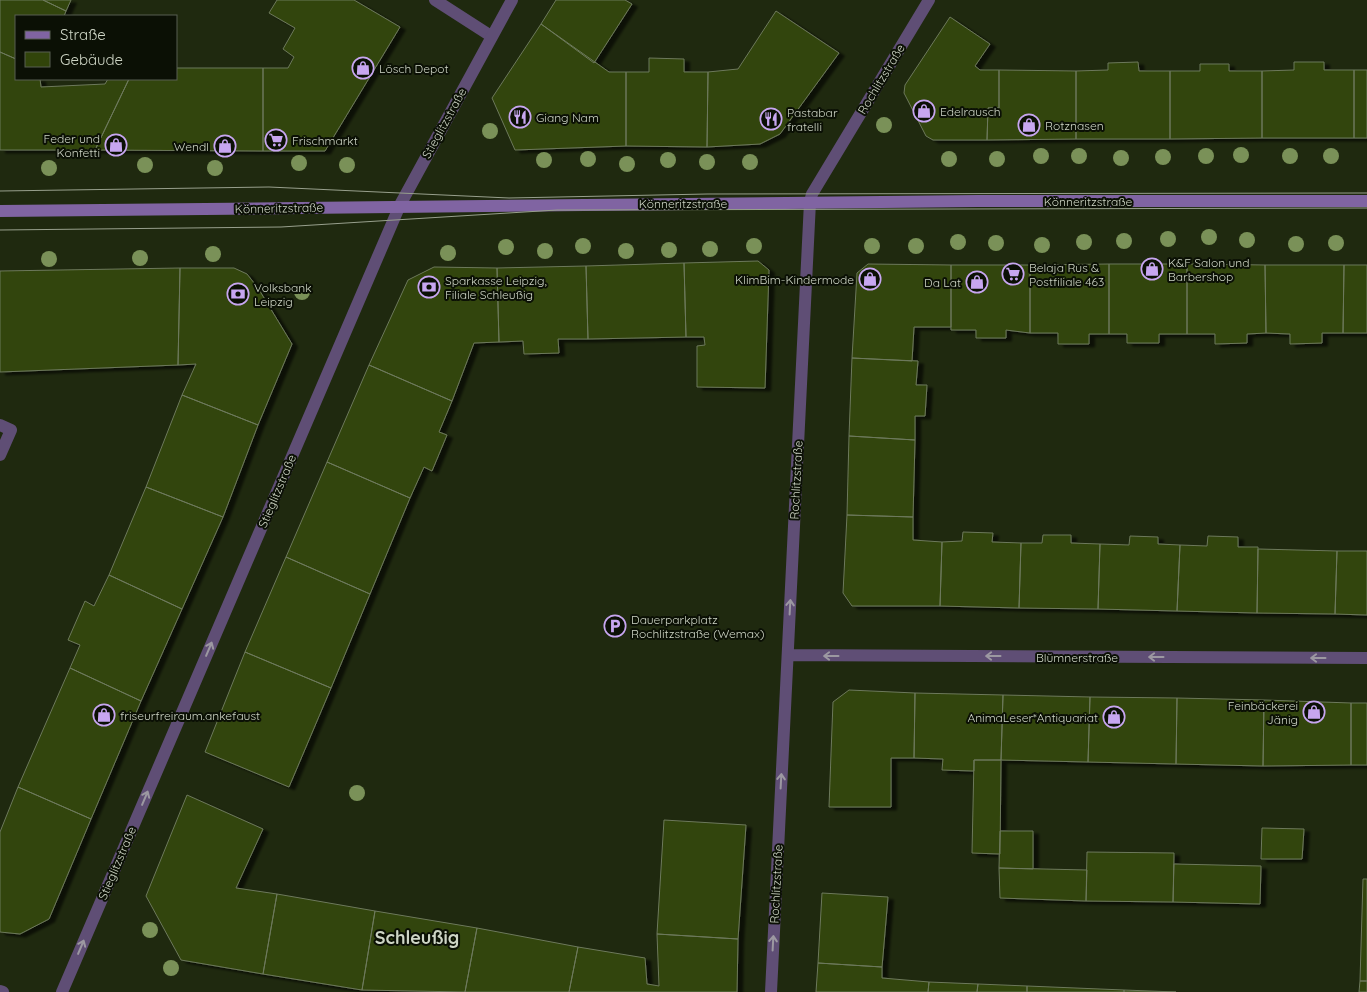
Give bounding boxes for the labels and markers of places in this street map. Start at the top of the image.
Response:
shop icon: Lösch Depot [351,56,375,80]
place label: Lösch Depot [379,61,449,76]
shop icon: Edelrausch [912,99,936,123]
place label: Edelrausch [940,104,1001,119]
restaurant icon: Giang Nam [508,105,532,129]
place label: Pastabar fratelli [787,105,838,134]
restaurant icon: Pastabar fratelli [759,107,783,131]
place label: Giang Nam [536,110,599,125]
shop icon: Rotznasen [1017,113,1041,137]
place label: Rotznasen [1045,118,1104,133]
supermarket icon: Frischmarkt [264,128,288,152]
place label: Feder und Konfetti [44,131,100,160]
shop icon: Feder und Konfetti [104,133,128,157]
place label: Frischmarkt [292,133,358,148]
shop icon: Wendl [213,134,237,158]
place label: Wendl [174,139,209,154]
place label: K&F Salon und Barbershop [1168,255,1249,284]
shop icon: K&F Salon und Barbershop [1140,257,1164,281]
place label: Belaja Rus & Postfiliale 463 [1029,260,1104,289]
supermarket icon: Belaja Rus & Postfiliale 463 [1001,262,1025,286]
shop icon: KlimBim-Kindermode [858,267,882,291]
shop icon: Da Lat [965,270,989,294]
place label: KlimBim-Kindermode [735,272,854,287]
place label: Sparkasse Leipzig, Filiale Schleußig [445,273,547,302]
bank icon: Sparkasse Leipzig, Filiale Schleußig [417,275,441,299]
place label: Da Lat [924,275,961,290]
place label: Volksbank Leipzig [254,280,312,309]
bank icon: Volksbank Leipzig [226,282,250,306]
place label: Dauerparkplatz Rochlitzstraße (Wemax) [631,612,764,641]
parking icon: Dauerparkplatz Rochlitzstraße (Wemax) [603,614,627,638]
place label: Feinbäckerei Jänig [1228,698,1298,727]
shop icon: Feinbäckerei Jänig [1302,700,1326,724]
shop icon: friseurfreiraum.ankefaust [92,703,116,727]
shop icon: AnimaLeser*Antiquariat [1102,705,1126,729]
place label: friseurfreiraum.ankefaust [120,708,260,723]
place label: AnimaLeser*Antiquariat [967,710,1098,725]

